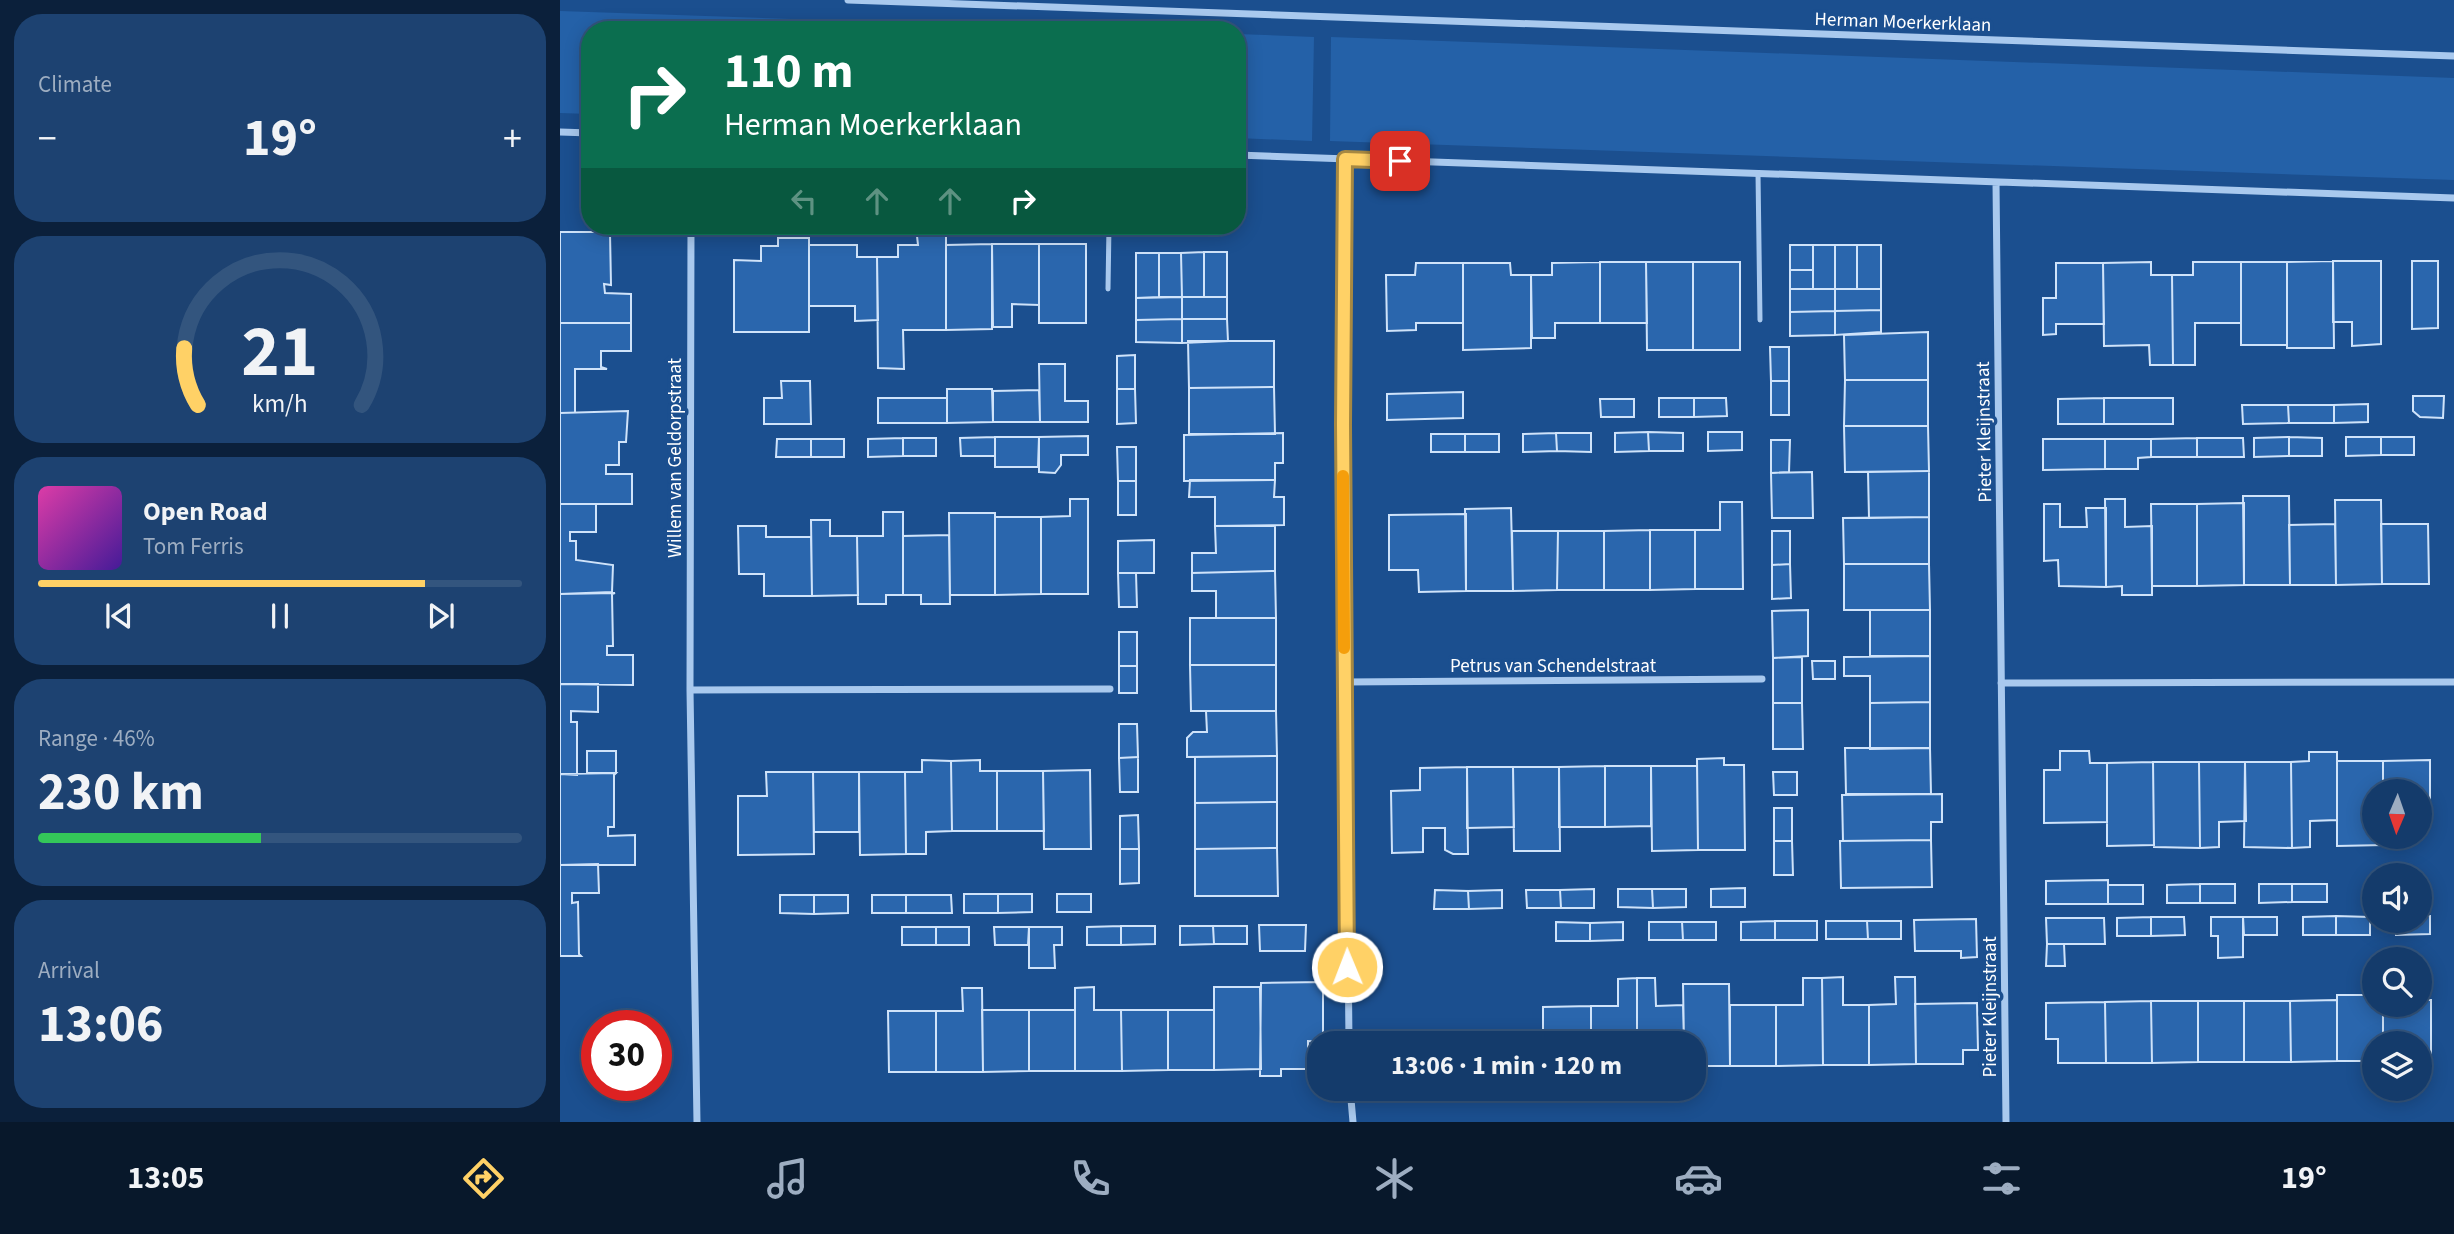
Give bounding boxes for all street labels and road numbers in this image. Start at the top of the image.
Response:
street label: Herman Moerkerklaan [1814,6,1992,39]
street label: Willem van Geldorpstraat [662,357,689,558]
street label: Pieter Kleijnstraat [1970,361,1999,503]
street label: Petrus van Schendelstraat [1450,653,1657,680]
street label: Pieter Kleijnstraat [1977,936,2004,1078]

